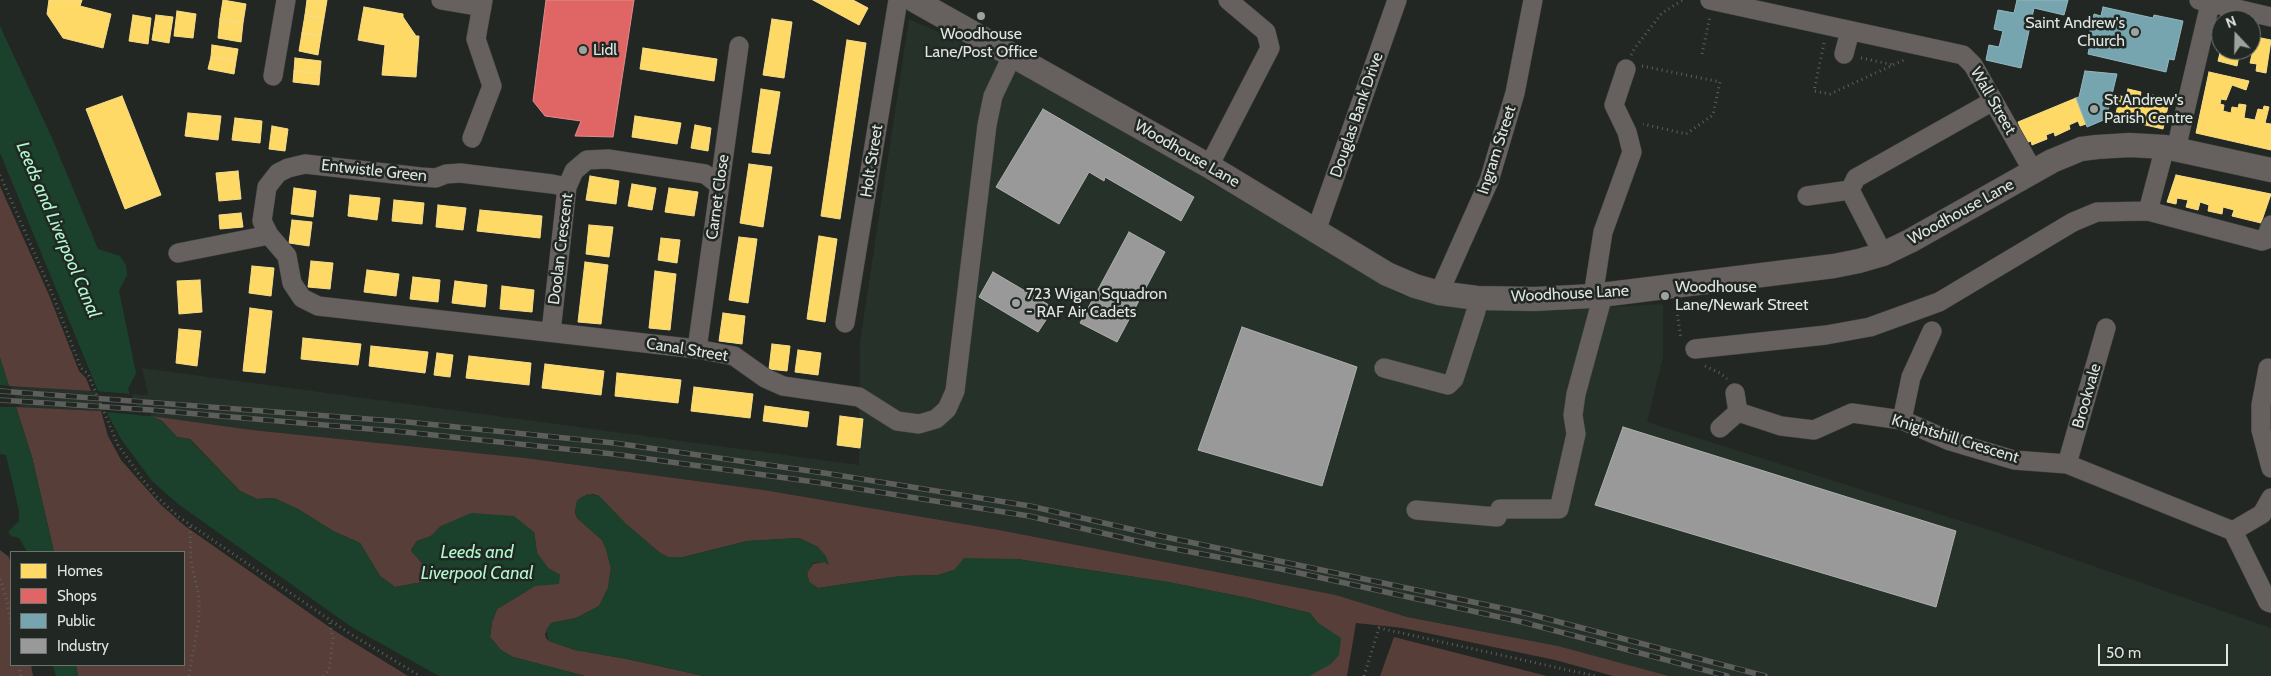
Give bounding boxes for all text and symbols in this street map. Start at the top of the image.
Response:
marker: Woodhouse Lane/Post Office [975,10,987,22]
north arrow [2211,10,2261,60]
text: N [2223,12,2239,32]
place label: Saint Andrew's Church [2025,13,2125,51]
place label: Woodhouse Lane/Post Office [925,24,1037,62]
marker: Saint Andrew's Church [2129,26,2141,38]
place label: Lidl [593,40,617,60]
marker: Lidl [577,44,589,56]
street label: Douglas Bank Drive [1327,50,1387,180]
street label: Wall Street [1966,64,2020,138]
place label: St Andrew's Parish Centre [2104,90,2193,128]
street label: Ingram Street [1474,103,1520,197]
marker: St Andrew's Parish Centre [2088,103,2100,115]
street label: Woodhouse Lane [1131,116,1243,192]
street label: Holt Street [857,123,887,199]
water label: Leeds and Liverpool Canal [11,139,105,321]
street label: Carnet Close [703,153,733,241]
street label: Entwistle Green [320,156,428,186]
street label: Woodhouse Lane [1905,175,2017,249]
street label: Doolan Crescent [545,192,577,306]
place label: Woodhouse Lane/Newark Street [1675,277,1808,315]
street label: Woodhouse Lane [1511,281,1629,307]
place label: 723 Wigan Squadron - RAF Air Cadets [1026,284,1167,322]
marker: Woodhouse Lane/Newark Street [1659,290,1671,302]
marker: 723 Wigan Squadron - RAF Air Cadets [1010,297,1022,309]
street label: Canal Street [645,334,729,366]
street label: Brookvale [2069,361,2105,431]
street label: Knightshill Crescent [1889,411,2021,467]
water label: Leeds and Liverpool Canal [421,542,533,584]
legend [10,551,185,666]
text: Homes [57,562,103,580]
text: Shops [57,587,97,605]
text: Public [57,612,95,630]
scale bar [2101,634,2231,666]
text: Industry [57,637,109,655]
text: 50 m [2106,644,2141,662]

